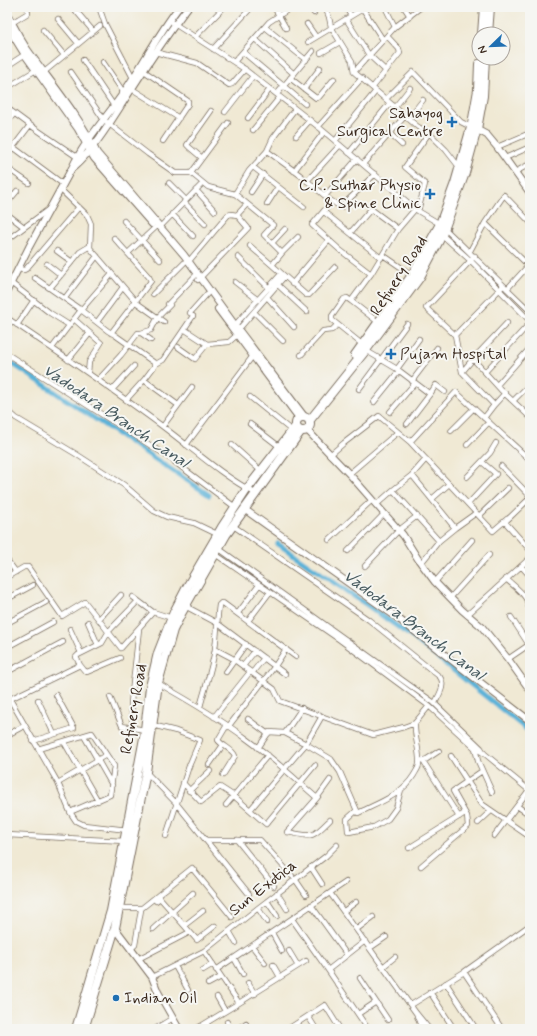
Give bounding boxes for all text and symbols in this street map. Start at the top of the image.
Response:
north arrow [471,26,511,66]
text: N [475,43,491,56]
place label: Sahayog Surgical Centre [337,103,443,143]
marker: Sahayog Surgical Centre [446,116,458,128]
place label: C.P. Suthar Physio & Spine Clinic [299,175,421,214]
marker: C.P. Suthar Physio & Spine Clinic [424,188,436,200]
street label: Refinery Road [365,232,433,320]
place label: Pujam Hospital [400,344,507,365]
marker: Pujam Hospital [385,348,397,360]
water label: Vadodara Branch Canal [39,359,195,475]
water label: Vadodara Branch Canal [339,565,491,687]
street label: Refinery Road [116,662,152,756]
street label: Sun Exotica [225,855,301,921]
place label: Indian Oil [124,988,197,1009]
marker: Indian Oil [111,993,121,1003]

